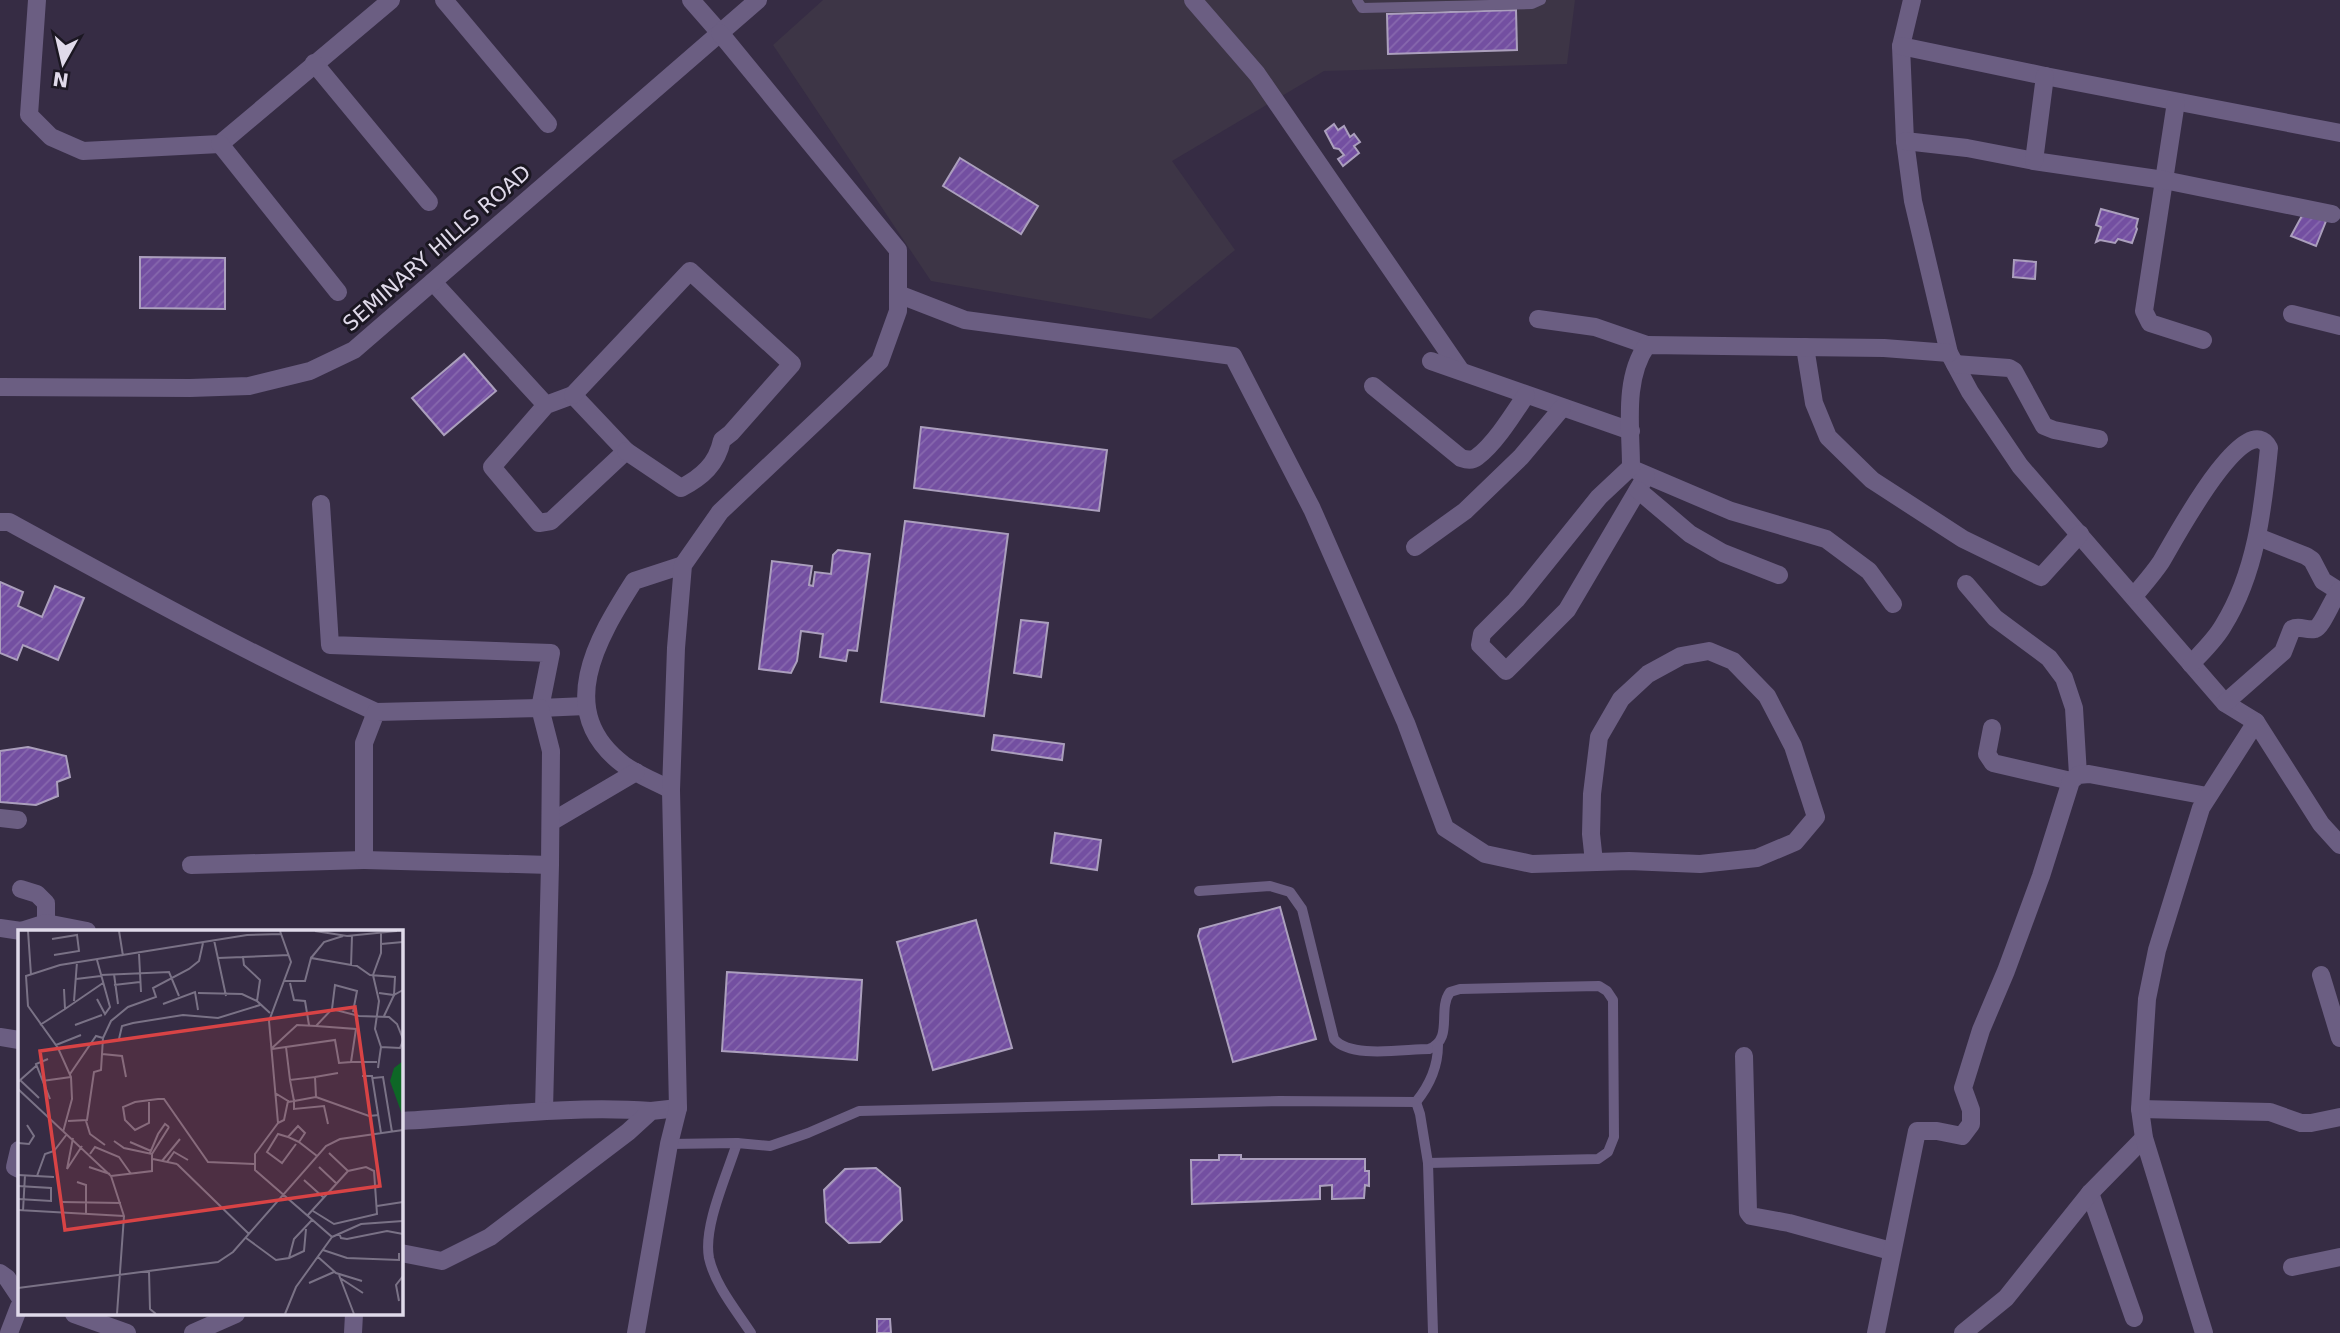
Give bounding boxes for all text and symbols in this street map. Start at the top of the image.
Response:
north arrow [28,28,98,98]
text: N [51,68,70,92]
street label: SEMINARY HILLS ROAD [338,160,536,336]
inset map [18,930,402,1316]

